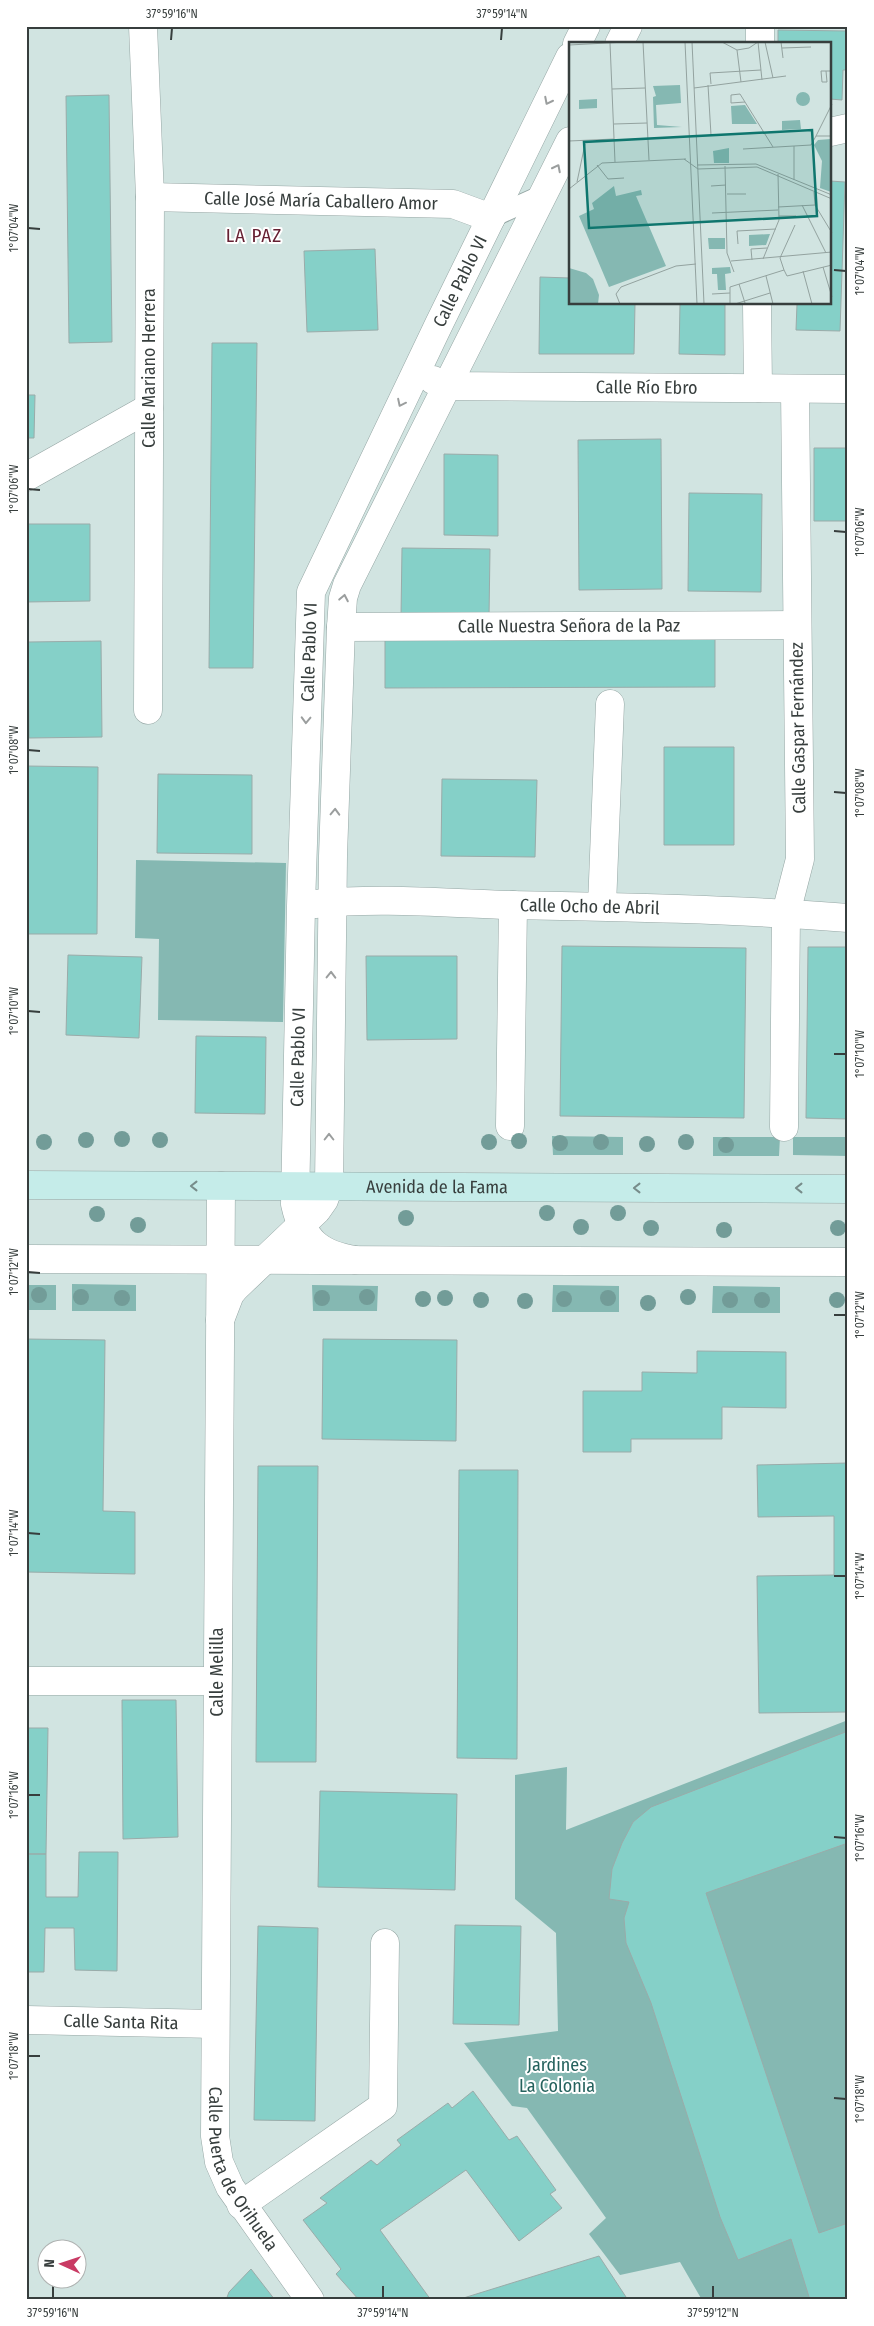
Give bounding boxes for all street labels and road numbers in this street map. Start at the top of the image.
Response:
street label: Calle José María Caballero Amor [204,187,439,215]
street label: Calle Pablo VI [428,232,492,331]
street label: Calle Mariano Herrera [138,288,160,448]
street label: Calle Río Ebro [596,376,698,399]
street label: Calle Pablo VI [297,602,322,702]
street label: Calle Nuestra Señora de la Paz [458,615,680,637]
street label: Calle Gaspar Fernández [786,642,810,814]
street label: Calle Ocho de Abril [520,894,660,919]
street label: Calle Pablo VI [286,1007,310,1107]
street label: Avenida de la Fama [366,1176,508,1198]
street label: Calle Melilla [206,1627,228,1717]
street label: Calle Santa Rita [63,2010,179,2034]
street label: Calle Puerta de Orihuela [204,2086,283,2255]

